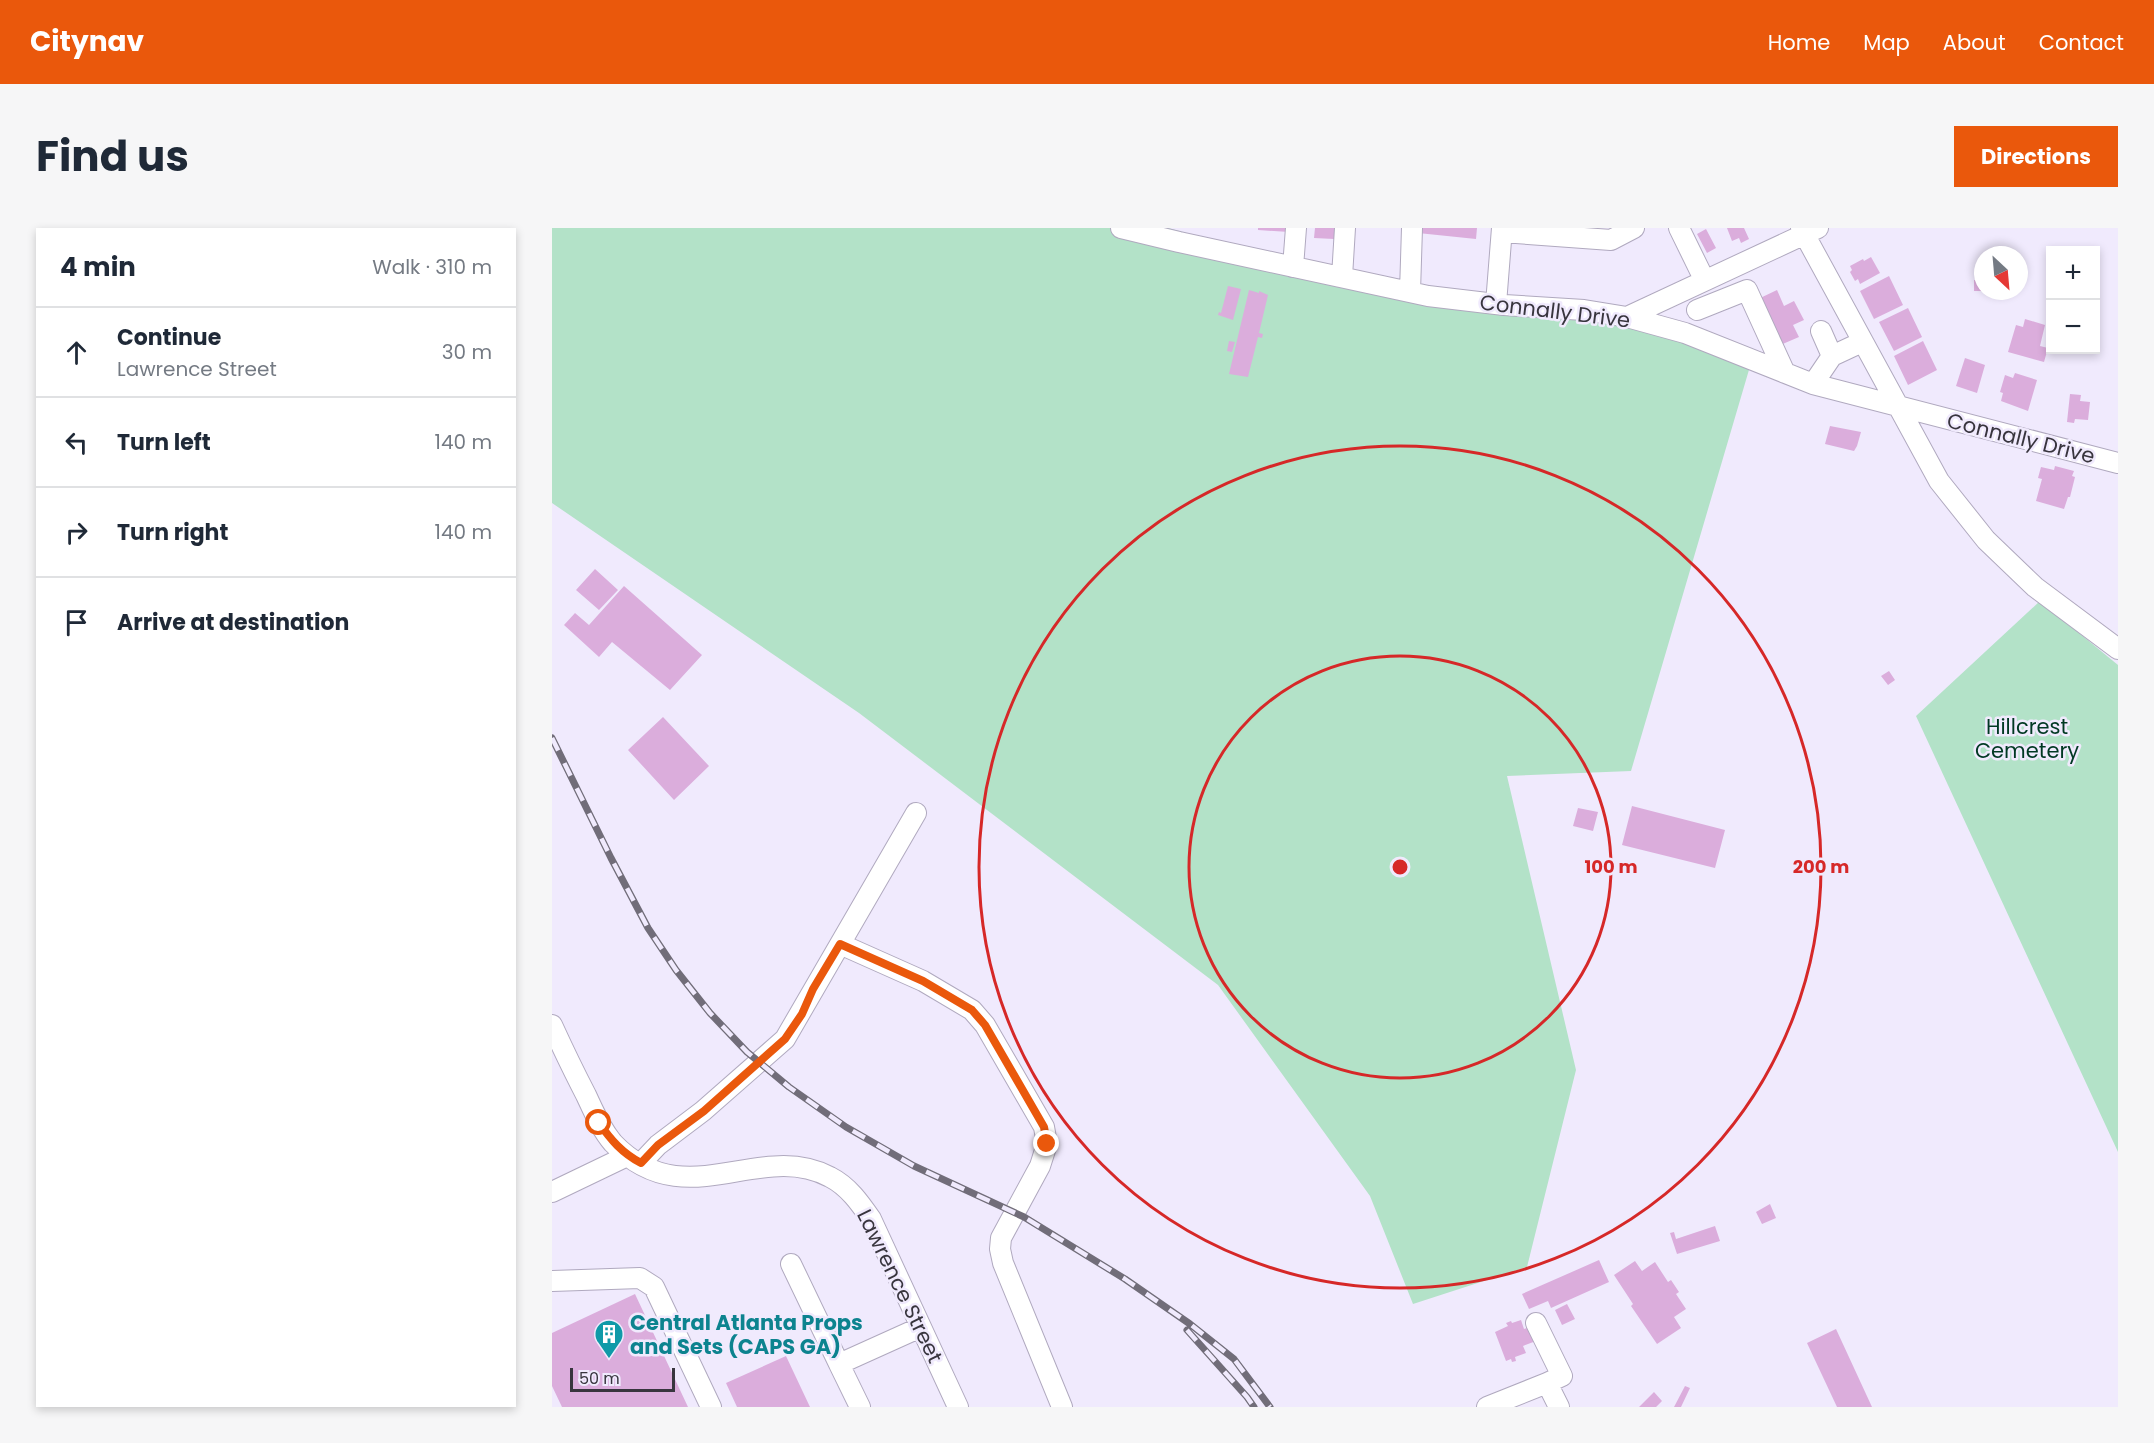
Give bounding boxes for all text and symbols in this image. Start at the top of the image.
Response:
text: Citynav [30,22,144,61]
text: Home [1768,28,1830,57]
text: Map [1863,28,1910,57]
text: About [1943,28,2006,57]
text: Contact [2039,28,2124,57]
button: Directions [1954,126,2118,187]
text: Find us [36,127,189,186]
north arrow [1974,246,2028,300]
map controls [2046,246,2100,354]
button: + [2046,246,2100,300]
text: 4 min [60,249,136,285]
text: Walk · 310 m [372,253,492,281]
street label: Connally Drive [1478,287,1632,335]
button: − [2046,300,2100,354]
text: Continue [117,322,221,353]
icon: ahead [60,336,93,369]
text: 30 m [442,338,492,366]
text: Lawrence Street [117,355,277,383]
street label: Connally Drive [1944,406,2098,470]
icon: left [60,426,93,459]
text: Turn left [117,427,211,458]
text: 140 m [435,428,492,456]
icon: right [60,516,93,549]
text: Turn right [117,517,228,548]
text: 140 m [435,518,492,546]
icon: arrive [60,606,93,639]
text: Arrive at destination [117,607,349,638]
park label: Hillcrest Cemetery [1975,712,2079,765]
text: 100 m [1584,854,1638,879]
text: 200 m [1793,854,1849,879]
centre of rings [1390,857,1410,877]
route start [585,1109,611,1135]
route end [1033,1130,1059,1156]
street label: Lawrence Street [850,1204,950,1368]
place label: Central Atlanta Props and Sets (CAPS GA) [630,1308,863,1361]
building icon: Central Atlanta Props and Sets (CAPS GA) [593,1318,625,1360]
scale bar [570,1365,675,1392]
text: 50 m [579,1367,620,1390]

